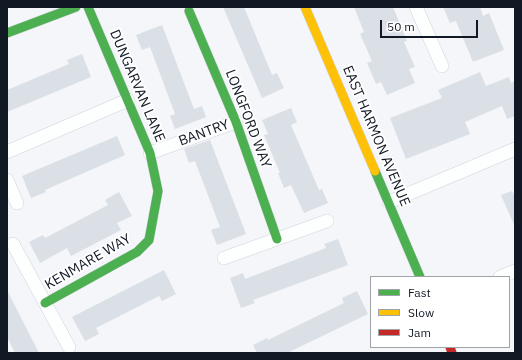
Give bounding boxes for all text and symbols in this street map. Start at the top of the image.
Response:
scale bar [382,12,480,38]
text: 50 m [387,19,415,34]
street label: DUNGARVAN LANE [106,27,168,145]
street label: EAST HARMON AVENUE [339,63,413,209]
street label: LONGFORD WAY [221,67,275,171]
street label: BANTRY [176,116,232,150]
street label: KENMARE WAY [42,231,134,293]
legend [370,276,510,348]
text: Fast [408,285,431,300]
text: Slow [408,305,434,320]
text: Jam [408,325,431,340]

